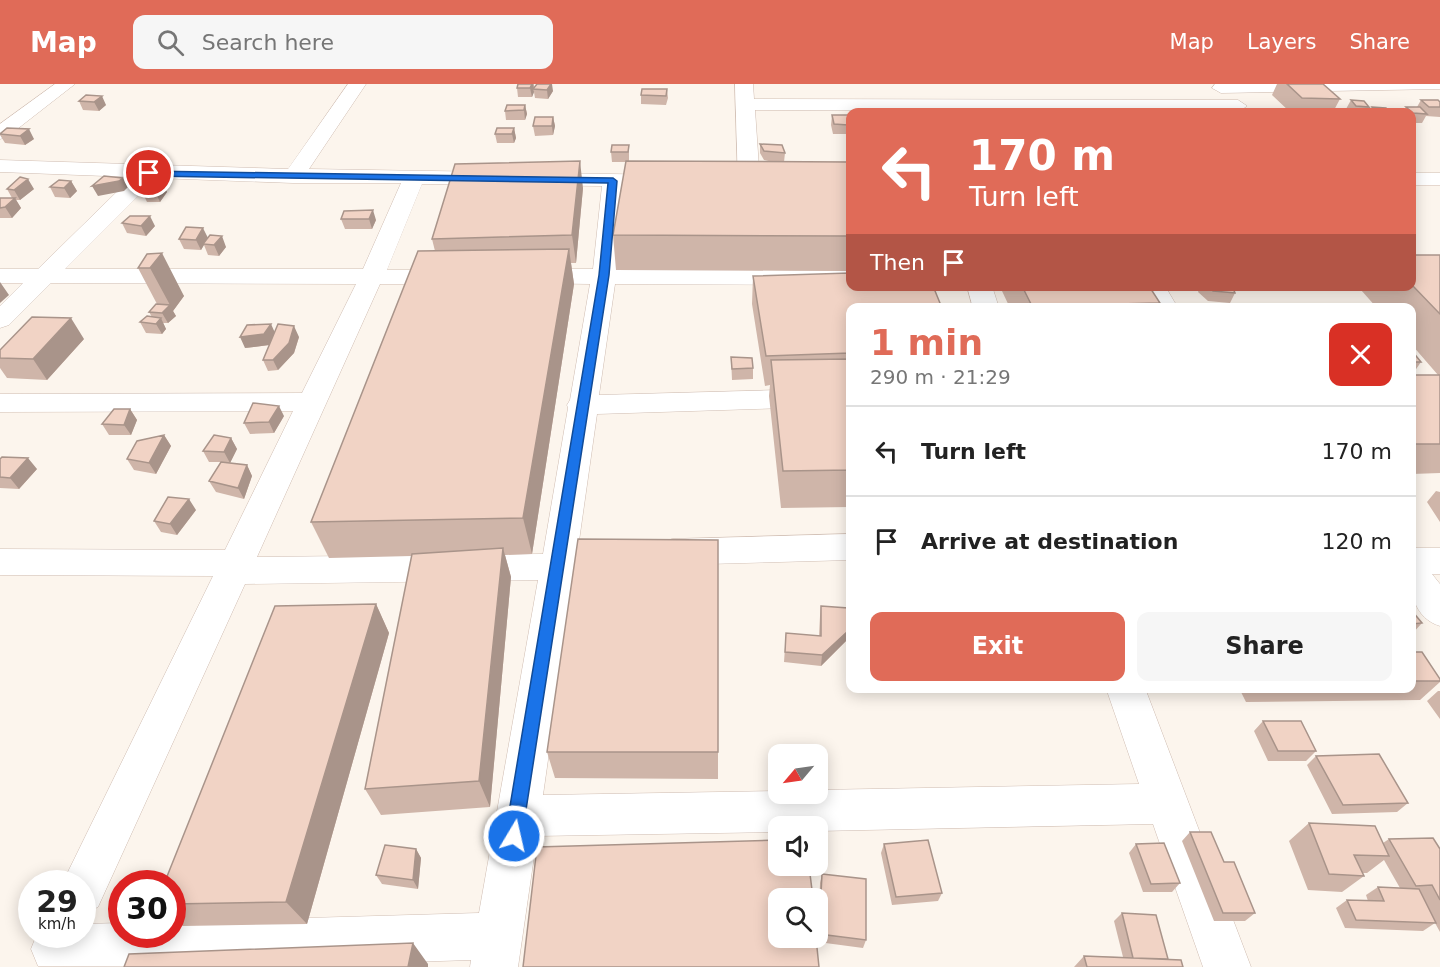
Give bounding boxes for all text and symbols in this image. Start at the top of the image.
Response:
search box [133,15,553,69]
text: Map [30,26,97,59]
icon: search [154,26,187,59]
text: Search here [202,30,334,55]
text: Map [1170,30,1214,54]
text: Layers [1247,30,1316,54]
text: Share [1349,30,1410,54]
text: 170 m [969,131,1115,180]
icon: left [870,132,948,210]
pin [123,147,174,198]
icon: arrive [132,156,165,189]
text: Turn left [969,181,1079,212]
icon: arrive [937,246,970,279]
text: Then [870,250,925,275]
text: 1 min [870,322,983,363]
button: close [1329,323,1392,386]
text: 290 m · 21:29 [870,365,1011,389]
icon: left [870,435,903,468]
text: Turn left [921,439,1026,464]
text: 170 m [1322,439,1392,464]
icon: arrive [870,525,903,558]
text: Arrive at destination [921,529,1178,554]
text: 120 m [1322,529,1392,554]
button: Exit [870,612,1125,681]
button: Share [1137,612,1392,681]
north arrow [768,744,828,804]
map controls [768,744,828,948]
position arrow [482,804,546,868]
button: sound [768,816,828,876]
speed limit sign: 30 [108,870,186,948]
text: 29 [36,884,78,919]
button: search [768,888,828,948]
text: km/h [38,915,76,933]

